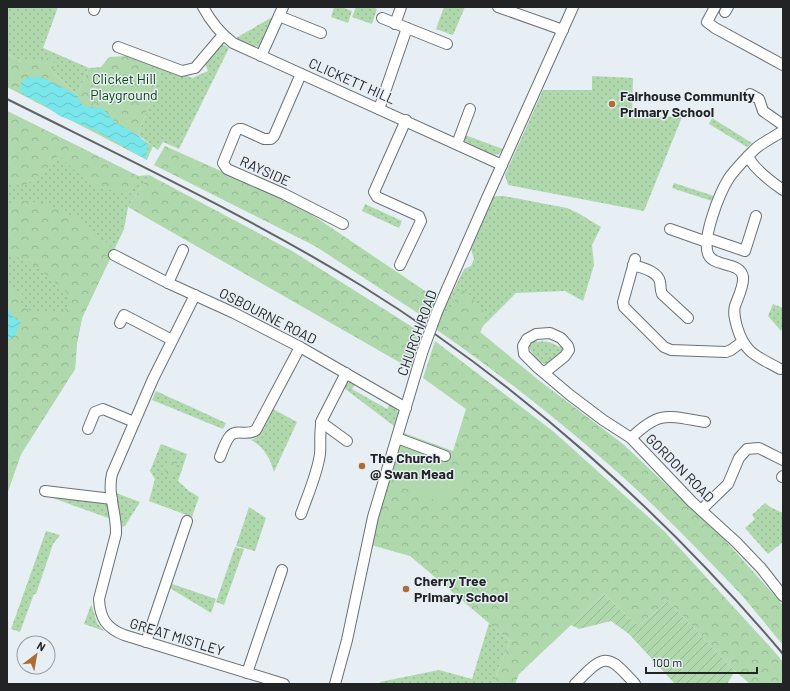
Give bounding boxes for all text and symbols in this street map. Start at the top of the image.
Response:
street label: CLICKETT HILL [306,54,398,107]
park label: Clicket Hill Playground [90,70,158,103]
place label: Fairhouse Community Primary School [620,87,755,120]
marker: Fairhouse Community Primary School [607,99,617,109]
street label: RAYSIDE [237,152,293,189]
street label: OSBOURNE ROAD [217,284,320,347]
street label: CHURCH ROAD [393,288,440,378]
street label: GORDON ROAD [643,430,718,505]
place label: The Church @ Swan Mead [370,449,454,482]
marker: The Church @ Swan Mead [357,461,367,471]
place label: Cherry Tree Primary School [414,572,508,605]
marker: Cherry Tree Primary School [401,584,411,594]
street label: GREAT MISTLEY [128,614,226,659]
north arrow [16,635,56,675]
text: N [35,639,48,653]
scale bar [646,649,757,675]
text: 100 m [652,655,682,669]

